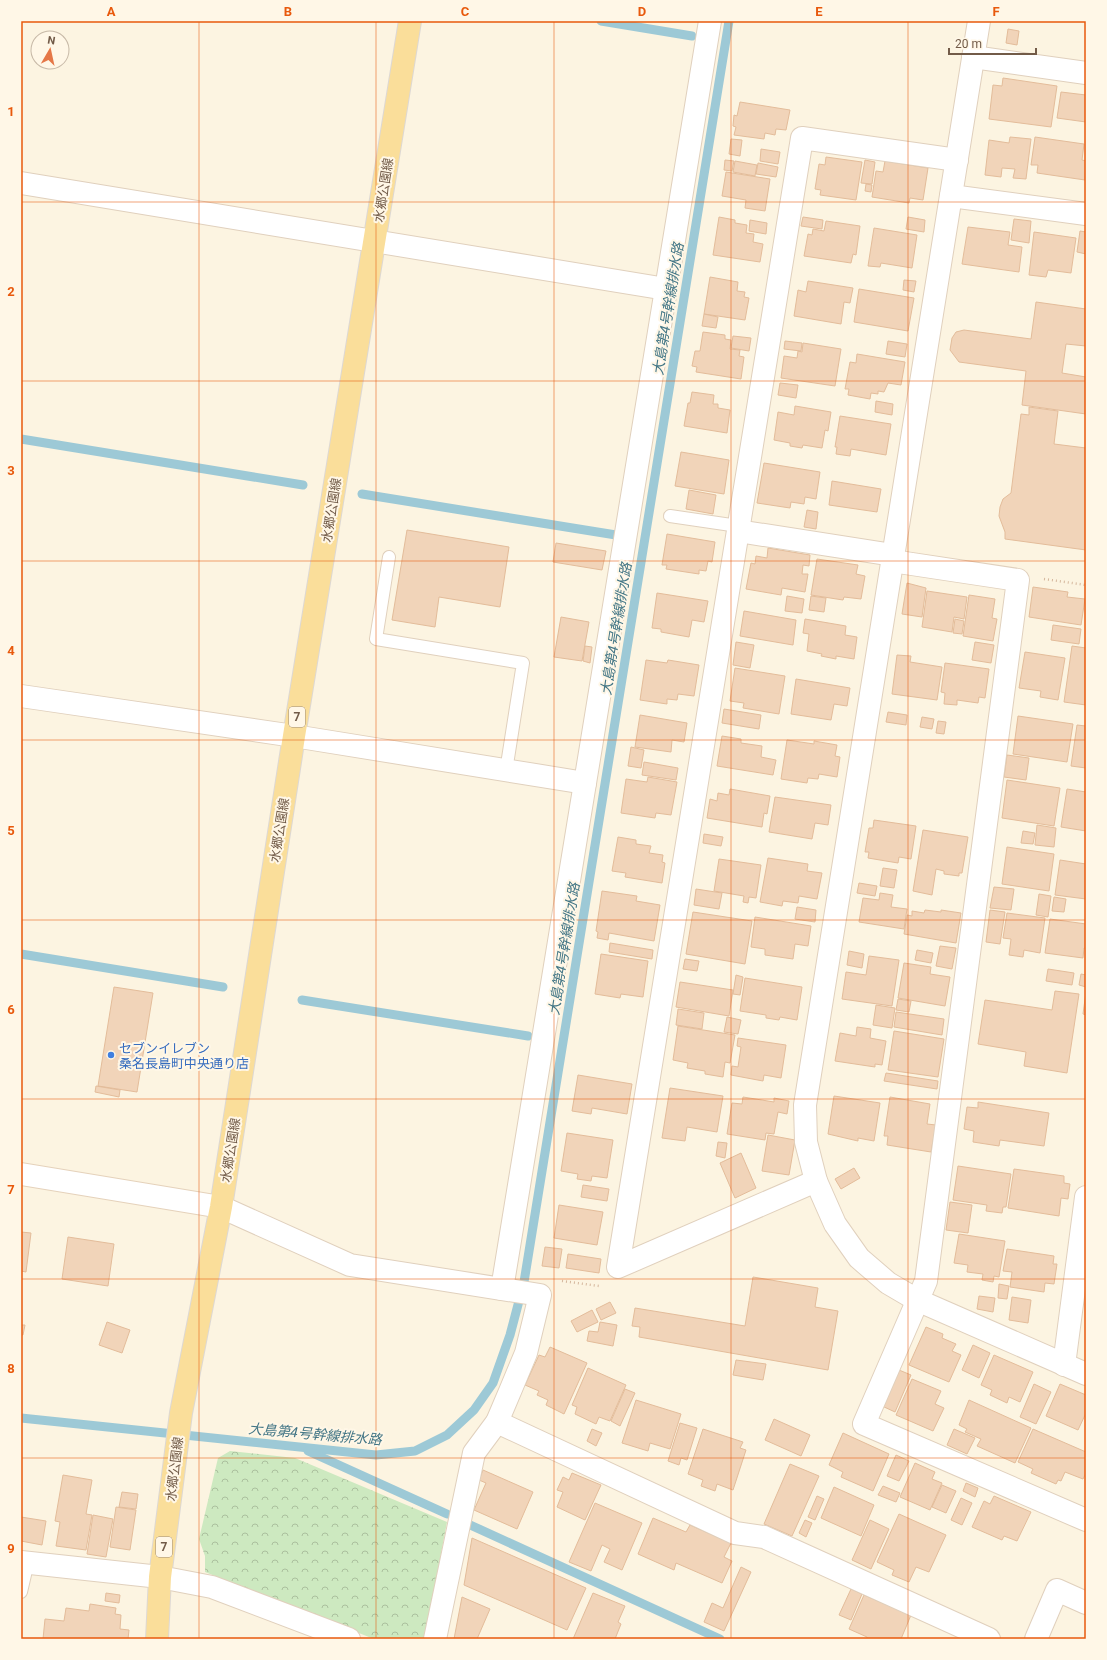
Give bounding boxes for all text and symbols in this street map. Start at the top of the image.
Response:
text: A [107,4,116,19]
text: B [284,4,292,19]
text: C [461,4,470,19]
text: D [638,4,646,19]
text: E [815,4,823,19]
text: F [992,4,1000,19]
north arrow [30,30,70,70]
scale bar [949,30,1036,56]
text: N [47,34,57,48]
text: 20 m [955,37,982,51]
text: 1 [7,104,15,119]
street label: 水郷公園線 [371,157,396,223]
water label: 大島第4号幹線排水路 [650,241,687,376]
text: 2 [7,284,15,299]
text: 3 [7,463,15,478]
street label: 水郷公園線 [319,477,344,543]
water label: 大島第4号幹線排水路 [598,561,635,696]
text: 4 [7,643,15,658]
road number: 7 [289,707,305,727]
street label: 水郷公園線 [267,797,292,863]
text: 5 [7,823,15,838]
water label: 大島第4号幹線排水路 [546,881,583,1016]
text: 6 [7,1002,15,1017]
place label: セブンイレブン 桑名長島町中央通り店 [119,1041,249,1071]
marker: セブンイレブン 桑名長島町中央通り店 [106,1050,116,1060]
street label: 水郷公園線 [218,1117,243,1183]
text: 7 [7,1182,15,1197]
text: 8 [7,1361,15,1376]
water label: 大島第4号幹線排水路 [248,1420,383,1448]
street label: 水郷公園線 [163,1436,186,1502]
road number: 7 [156,1537,172,1557]
text: 9 [7,1541,15,1556]

